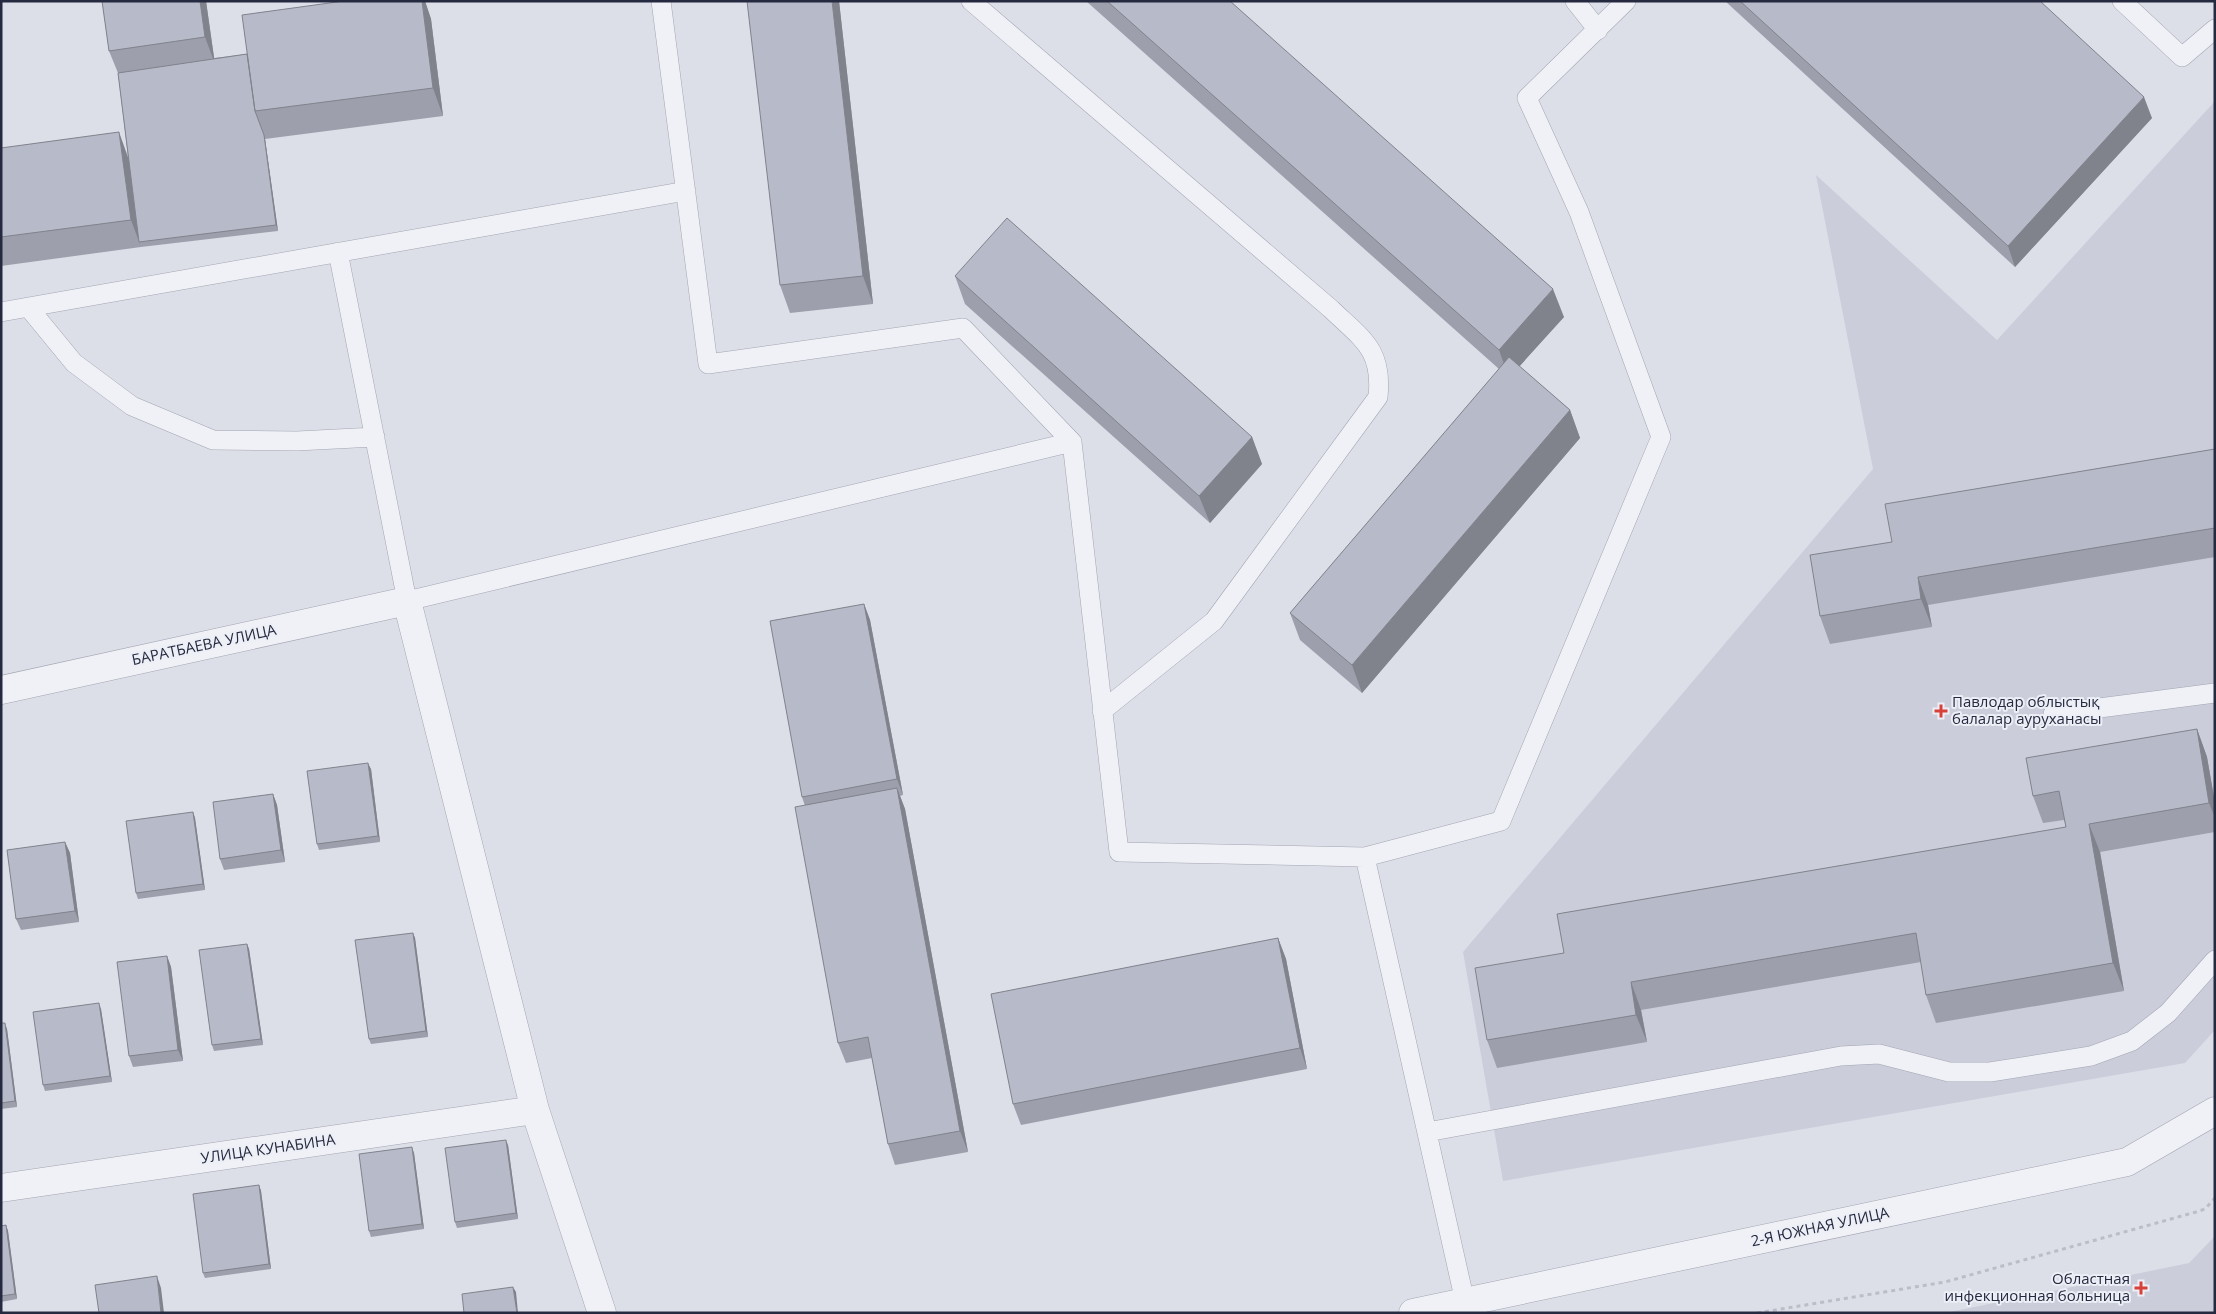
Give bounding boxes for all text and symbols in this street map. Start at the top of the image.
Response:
street label: БАРАТБАЕВА УЛИЦА [130,619,278,669]
place label: Павлодар облыстық балалар ауруханасы [1952,691,2101,728]
marker: Павлодар облыстық балалар ауруханасы [1934,704,1948,718]
street label: УЛИЦА КУНАБИНА [199,1129,337,1167]
street label: 2-Я ЮЖНАЯ УЛИЦА [1749,1201,1891,1250]
place label: Областная инфекционная больница [1944,1268,2130,1305]
marker: Областная инфекционная больница [2134,1281,2148,1295]

